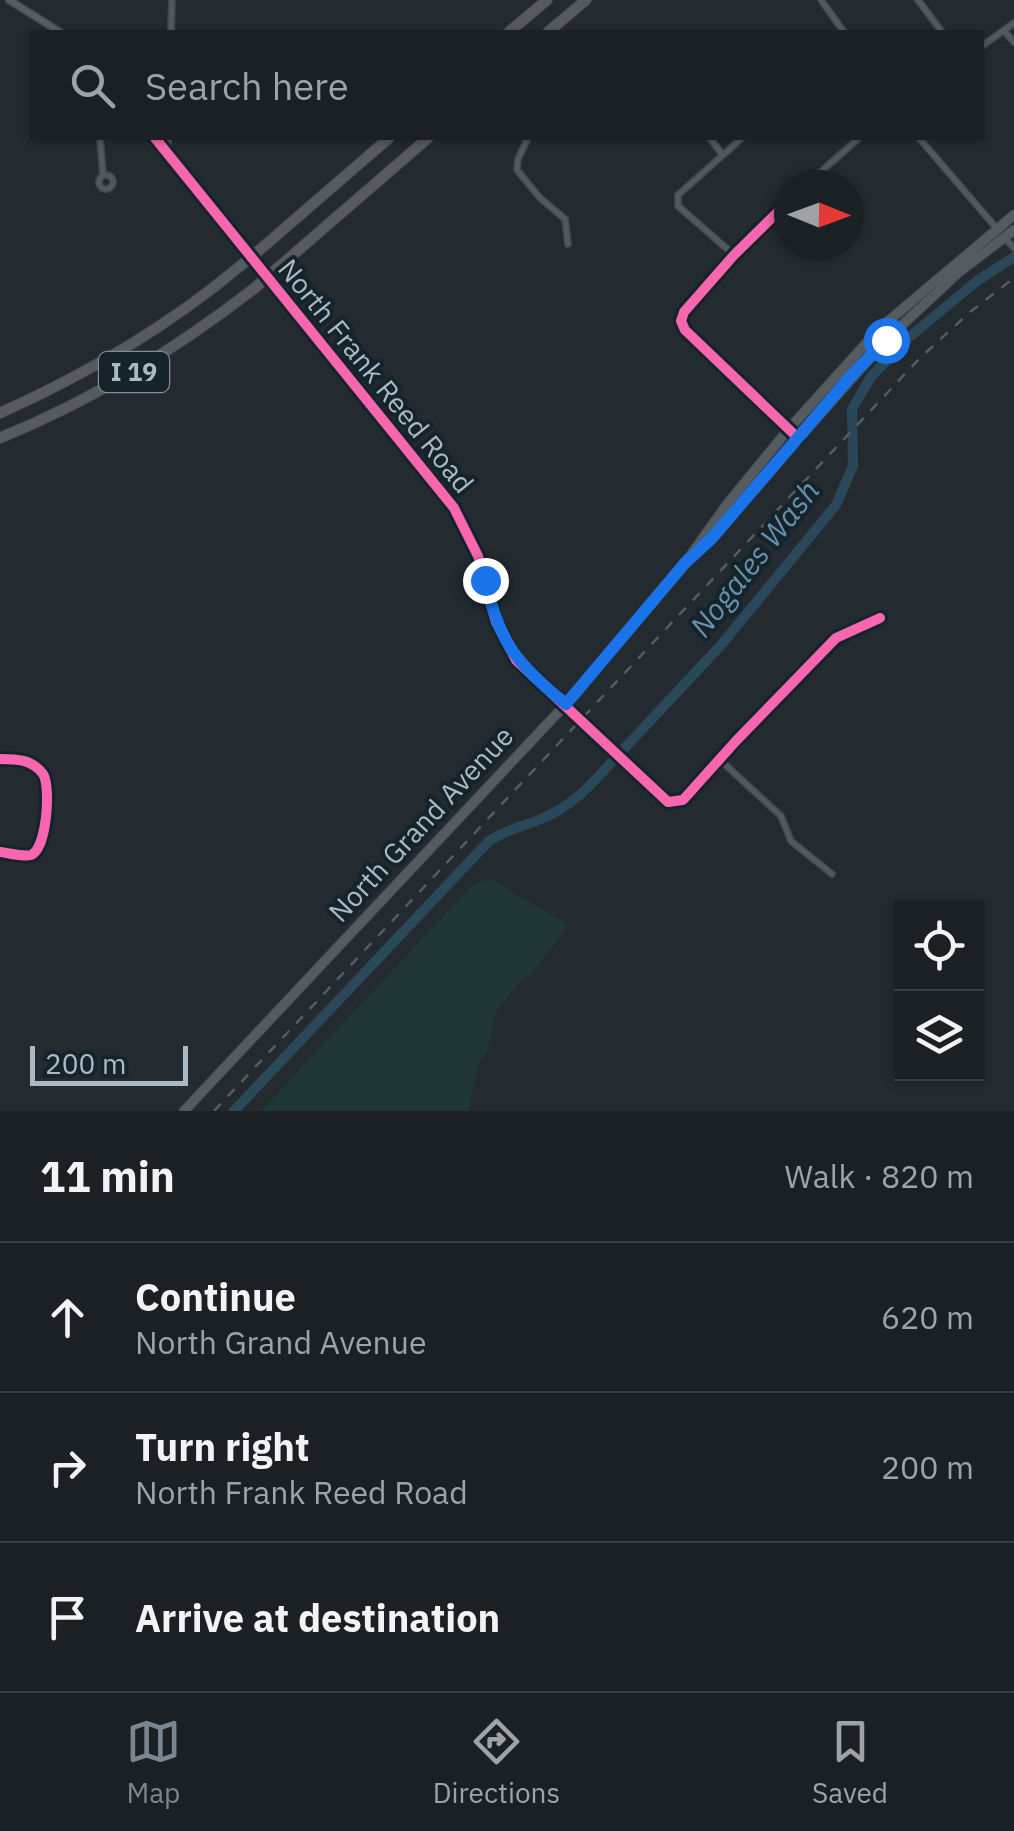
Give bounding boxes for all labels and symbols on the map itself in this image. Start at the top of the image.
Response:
north arrow [774,170,864,260]
street label: North Frank Reed Road [270,251,482,500]
route start [864,318,910,364]
road number: I 19 [99,352,169,392]
water label: Nogales Wash [681,472,827,644]
route end [463,558,509,604]
street label: North Grand Avenue [320,718,521,930]
scale bar [30,1041,188,1086]

